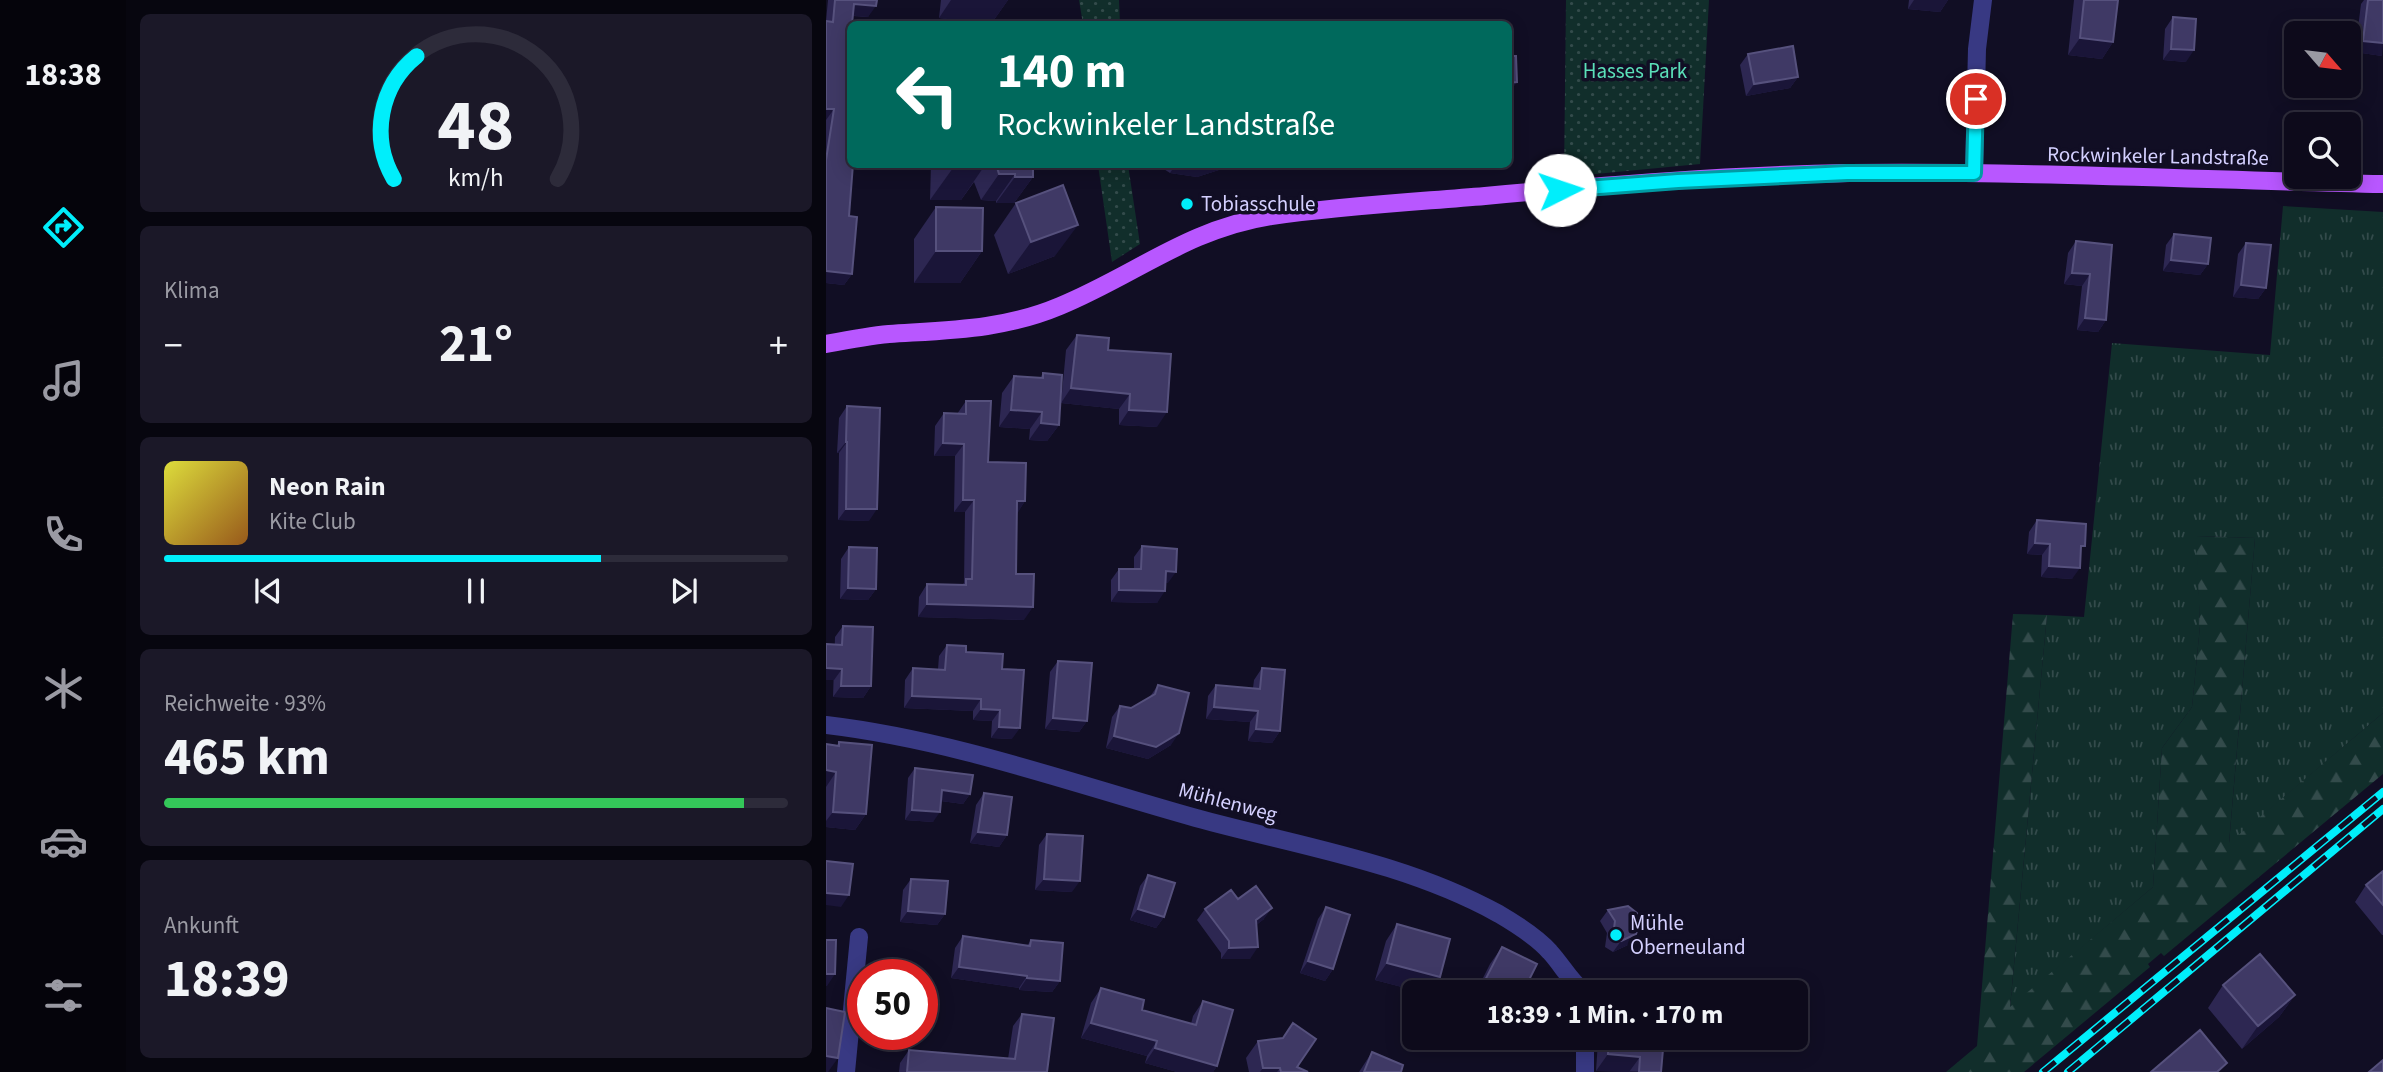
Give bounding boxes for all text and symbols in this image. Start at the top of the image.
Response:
north arrow [2284,21,2361,98]
map controls [2284,21,2361,189]
text: 140 m [997,37,1126,107]
icon: left [882,49,973,140]
text: 18:38 [24,52,102,98]
park label: Hasses Park [1583,56,1688,86]
pin [1946,69,2006,129]
text: 48 [438,74,514,178]
icon: arrive [1957,80,1995,118]
text: Rockwinkeler Landstraße [997,102,1335,148]
button: search [2284,112,2361,189]
street label: Rockwinkeler Landstraße [2047,139,2269,173]
position arrow [1523,153,1597,227]
text: km/h [448,160,504,196]
place label: Tobiasschule [1201,189,1315,219]
marker: Tobiasschule [1179,196,1195,212]
icon: directions [39,203,88,252]
text: Klima [164,274,220,307]
text: 21° [439,308,513,382]
text: − [164,319,183,373]
text: + [769,319,788,373]
icon: music [39,356,88,405]
text: Neon Rain [269,468,386,505]
text: Kite Club [269,505,356,538]
icon: phone [39,510,88,559]
icon: previous [249,572,287,610]
icon: pause [457,572,495,610]
icon: next [665,572,703,610]
icon: climate [39,664,88,713]
text: Reichweite · 93% [164,687,326,720]
text: 465 km [164,721,330,795]
street label: Mühlenweg [1175,774,1281,830]
icon: car [39,817,88,866]
place label: Mühle Oberneuland [1630,908,1746,962]
text: Ankunft [164,909,239,942]
marker: Mühle Oberneuland [1608,927,1624,943]
text: 18:39 [164,943,289,1017]
speed limit sign: 50 [847,959,938,1050]
icon: filters [39,971,88,1020]
text: 18:39 · 1 Min. · 170 m [1487,996,1723,1033]

